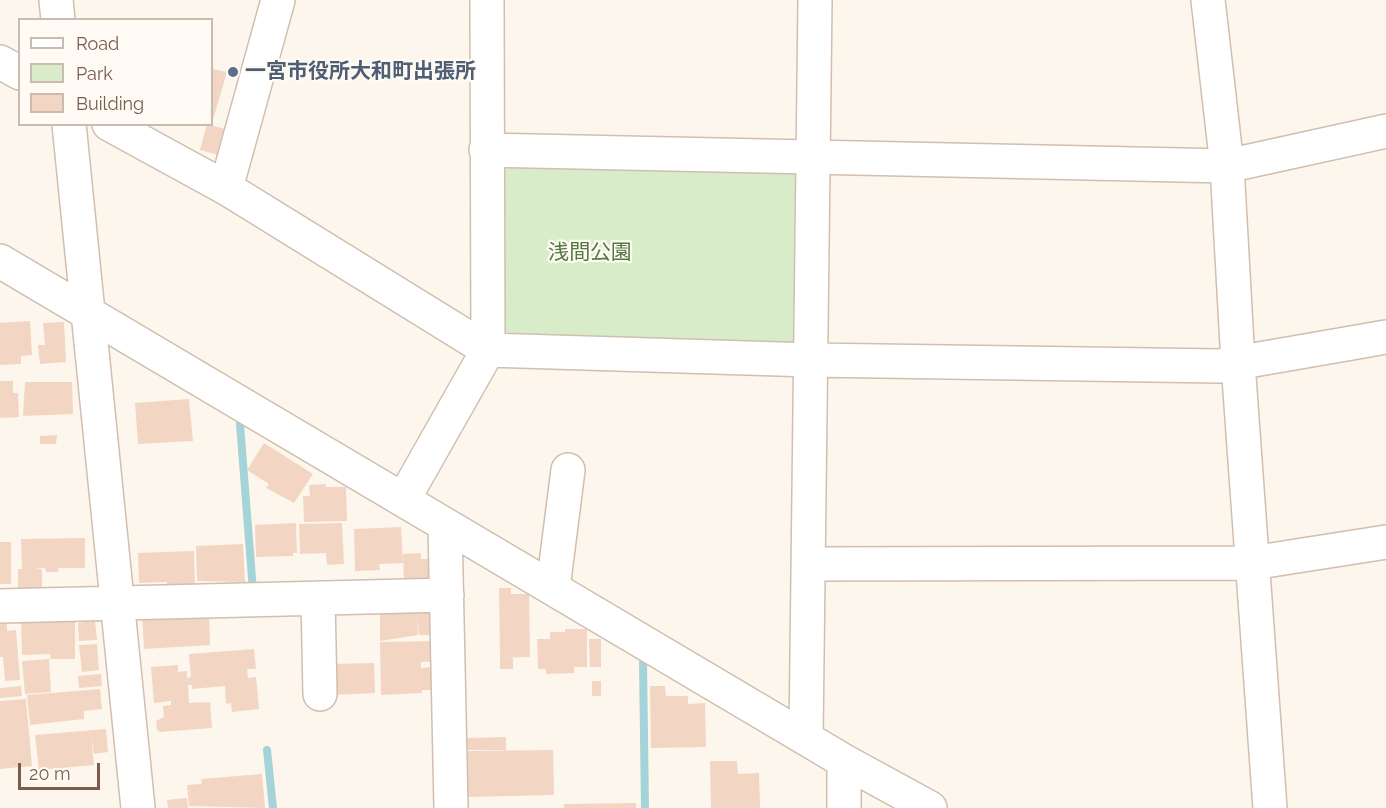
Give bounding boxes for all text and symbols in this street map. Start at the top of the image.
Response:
legend [18,18,213,126]
text: Road [76,33,119,54]
place label: 一宮市役所大和町出張所 [245,59,476,85]
text: Park [76,63,113,84]
marker: 一宮市役所大和町出張所 [226,65,240,79]
text: Building [76,93,144,114]
park label: 浅間公園 [548,240,632,266]
scale bar [21,751,104,789]
text: 20 m [29,763,71,784]

